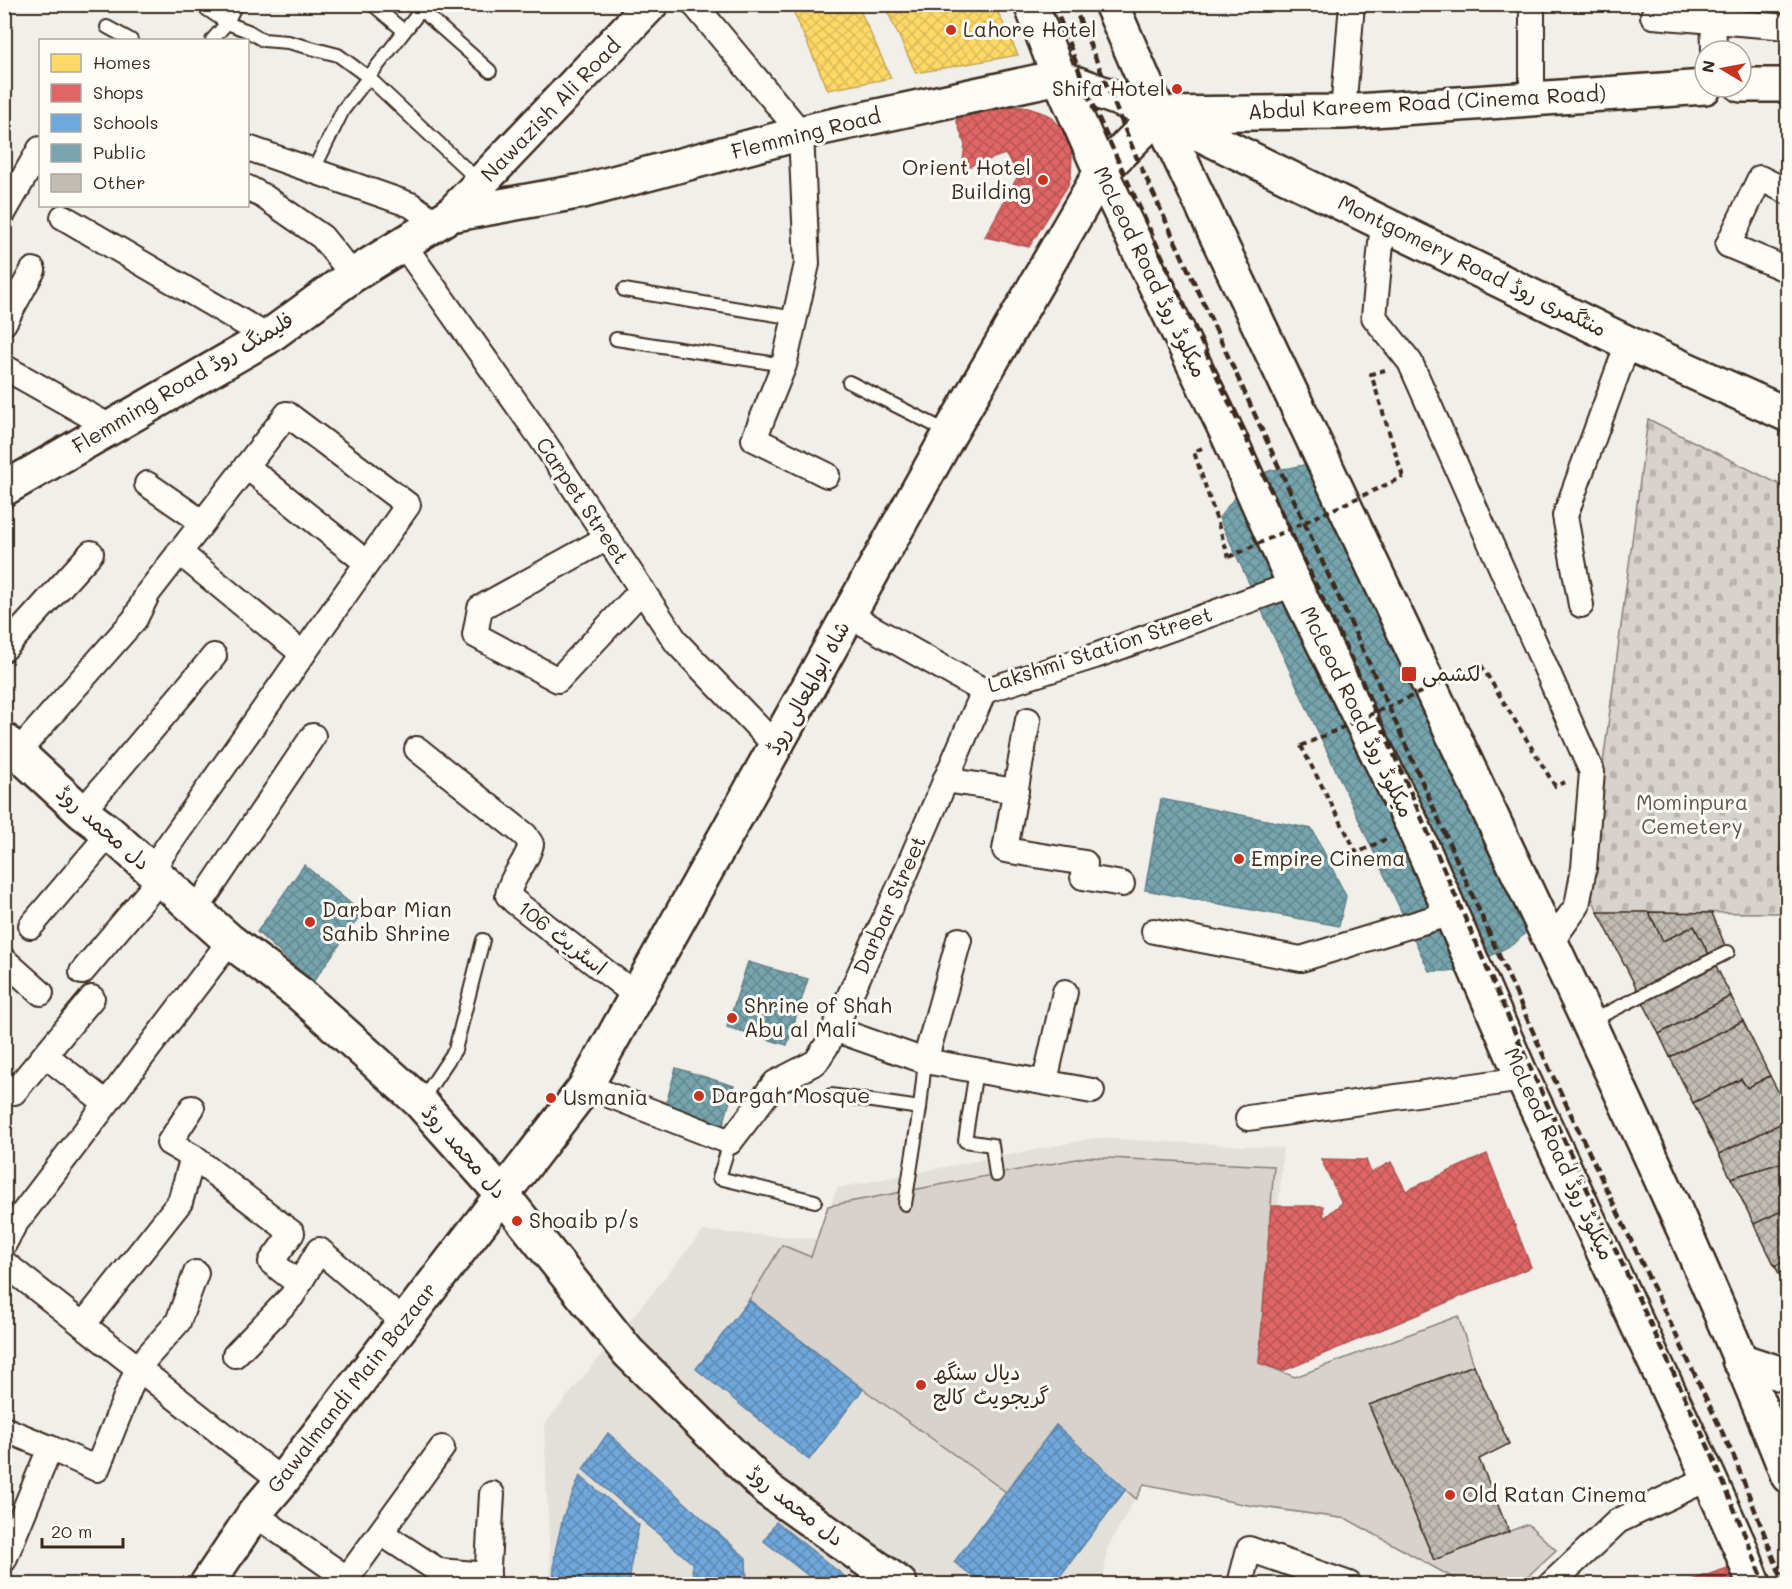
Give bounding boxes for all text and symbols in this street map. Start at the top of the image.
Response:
place label: Lahore Hotel [963,15,1097,42]
marker: Lahore Hotel [944,23,958,37]
street label: Nawazish Ali Road [474,31,626,187]
legend [39,39,249,207]
north arrow [1693,39,1753,99]
text: Homes [93,50,151,74]
text: N [1696,58,1719,74]
place label: Shifa Hotel [1052,74,1165,101]
street label: Abdul Kareem Road (Cinema Road) [1247,79,1607,124]
text: Shops [93,80,144,104]
marker: Shifa Hotel [1170,82,1184,96]
street label: Flemming Road [728,101,883,164]
text: Schools [93,110,158,134]
text: Public [93,140,146,164]
place label: Orient Hotel Building [902,153,1031,204]
street label: McLeod Road میکلوڈ روڈ [1087,161,1214,382]
text: Other [93,170,146,194]
marker: Orient Hotel Building [1036,173,1050,187]
street label: Montgomery Road منٹگمری روڈ [1334,188,1611,342]
street label: Flemming Road فلیمنگ روڈ [67,305,298,459]
street label: Carpet Street [531,432,636,569]
street label: Lakshmi Station Street [984,599,1215,698]
street label: McLeod Road میکلوڈ روڈ [1294,601,1421,822]
street label: شاہ ابوالمعالی روڈ [759,615,856,760]
place label: لکشمی [1422,659,1480,688]
marker: لکشمی [1400,665,1418,683]
street label: دل محمد روڈ [51,779,157,875]
park label: Mominpura Cemetery [1636,788,1748,839]
street label: Darbar Street [846,831,931,978]
place label: Empire Cinema [1251,844,1405,871]
marker: Empire Cinema [1232,852,1246,866]
street label: اسٹریٹ 106 [513,894,613,980]
place label: Darbar Mian Sahib Shrine [322,895,452,946]
marker: Darbar Mian Sahib Shrine [303,915,317,929]
place label: Shrine of Shah Abu al Mali [744,991,892,1042]
marker: Shrine of Shah Abu al Mali [725,1011,739,1025]
street label: McLeod Road میکلوڈ روڈ [1497,1043,1622,1265]
place label: Dargah Mosque [711,1081,870,1108]
place label: Usmania [563,1083,648,1110]
marker: Dargah Mosque [692,1089,706,1103]
marker: Usmania [544,1091,558,1105]
street label: دل محمد روڈ [417,1098,513,1204]
place label: Shoaib p/s [529,1206,639,1233]
marker: Shoaib p/s [510,1214,524,1228]
street label: Gawalmandi Main Bazaar [260,1276,442,1498]
place label: دیال سنگھ گریجویٹ کالج [933,1358,1049,1411]
marker: دیال سنگھ گریجویٹ کالج [914,1378,928,1392]
street label: دل محمد روڈ [742,1458,850,1551]
place label: Old Ratan Cinema [1462,1480,1647,1507]
marker: Old Ratan Cinema [1443,1488,1457,1502]
scale bar [42,1511,123,1549]
text: 20 m [51,1519,92,1543]

